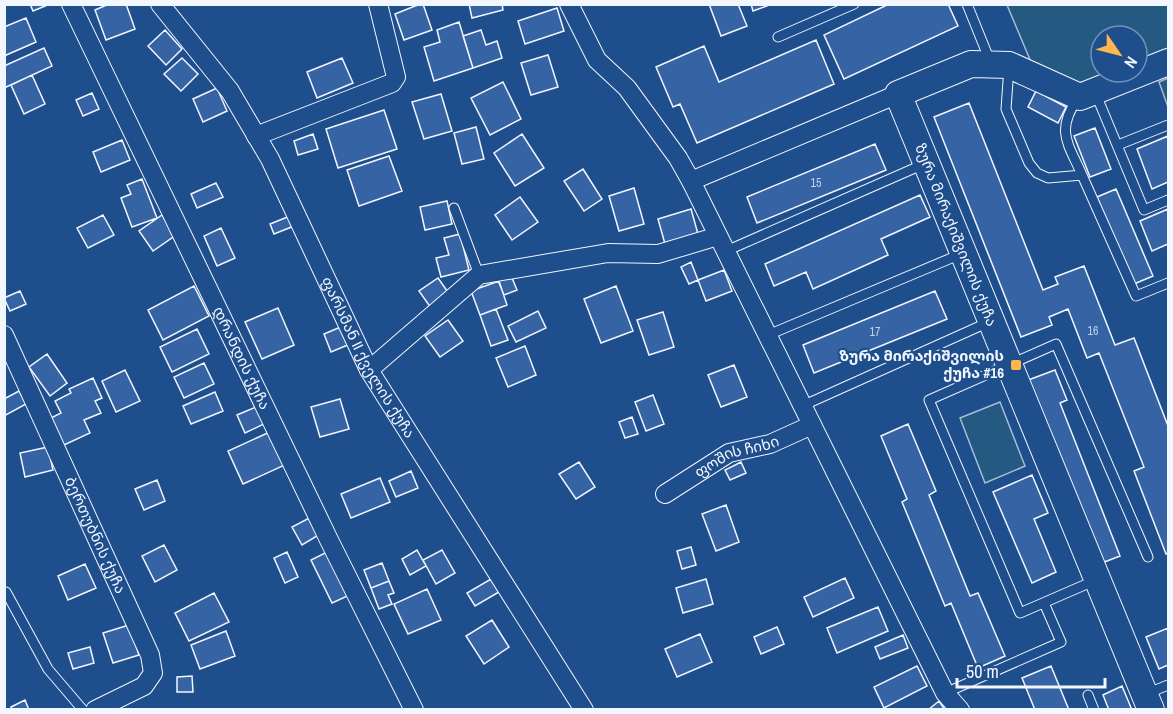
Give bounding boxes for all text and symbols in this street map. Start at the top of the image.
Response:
north arrow [1089,24,1149,84]
text: N [1120,52,1143,73]
street label: ზურა მირაქიშვილის ქუჩა [910,140,1003,329]
house number: 15 [811,175,822,191]
street label: ფარსმან II ქველის ქუჩა [317,273,420,442]
street label: დრანდის ქუჩა [208,303,276,413]
house number: 16 [1088,323,1098,339]
house number: 17 [870,324,881,340]
place label: ზურა მირაქიშვილის ქუჩა #16 [839,345,1004,383]
marker: ზურა მირაქიშვილის ქუჩა #16 [1009,358,1023,372]
street label: ფოშის ჩიხი [690,430,783,483]
street label: ბერთუბნის ქუჩა [60,473,132,597]
scale bar [957,651,1106,689]
text: 50 m [966,659,999,684]

